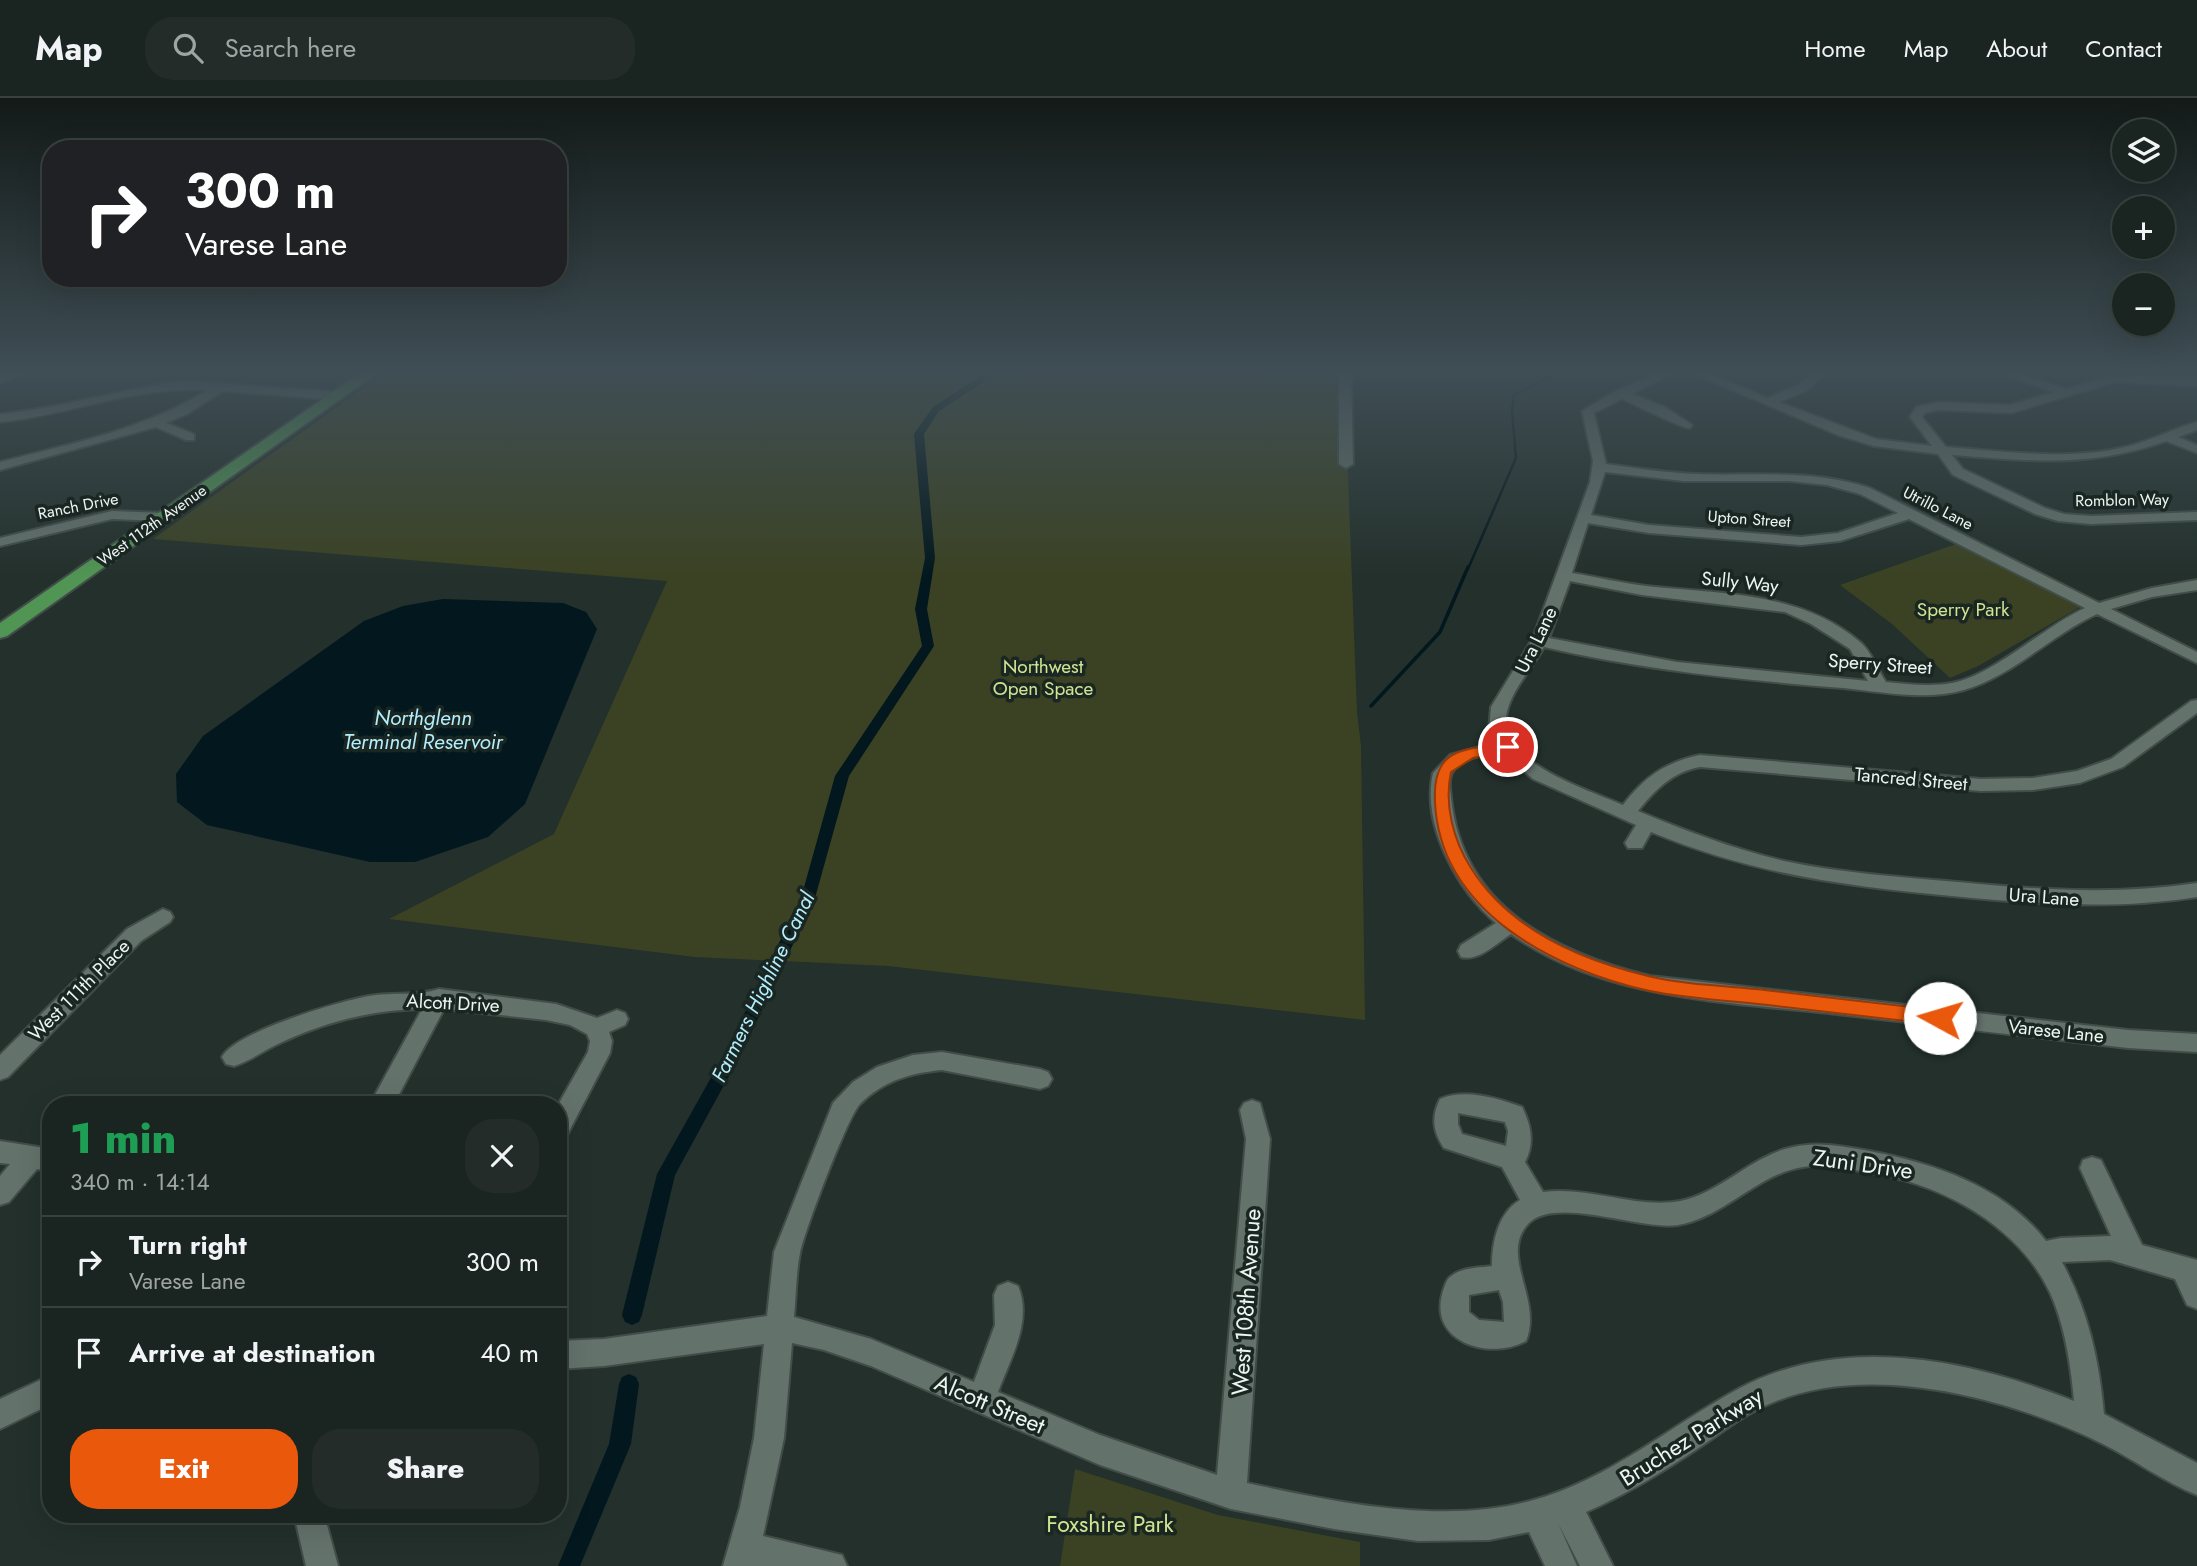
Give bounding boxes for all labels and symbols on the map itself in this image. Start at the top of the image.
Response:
street label: West 112th Avenue [93,479,211,571]
street label: Utrillo Lane [1899,481,1977,535]
street label: Ranch Drive [36,487,120,525]
street label: Romblon Way [2075,488,2170,512]
street label: Upton Street [1707,505,1791,533]
street label: Sully Way [1700,565,1781,600]
park label: Sperry Park [1917,596,2010,623]
street label: Ura Lane [1508,602,1564,678]
street label: Sperry Street [1827,647,1933,681]
park label: Northwest Open Space [993,653,1093,702]
water label: Northglenn Terminal Reservoir [343,703,504,757]
pin [1478,717,1538,777]
street label: Tancred Street [1854,761,1969,797]
street label: Ura Lane [2008,881,2080,913]
water label: Farmers Highline Canal [704,886,823,1087]
street label: West 111th Place [22,933,136,1047]
position arrow [1903,981,1977,1055]
street label: Alcott Drive [406,987,501,1019]
street label: Varese Lane [2007,1013,2106,1049]
street label: Zuni Drive [1811,1140,1915,1188]
street label: West 108th Avenue [1223,1207,1270,1397]
street label: Alcott Street [930,1366,1051,1443]
street label: Bruchez Parkway [1613,1379,1770,1495]
park label: Foxshire Park [1046,1507,1175,1541]

